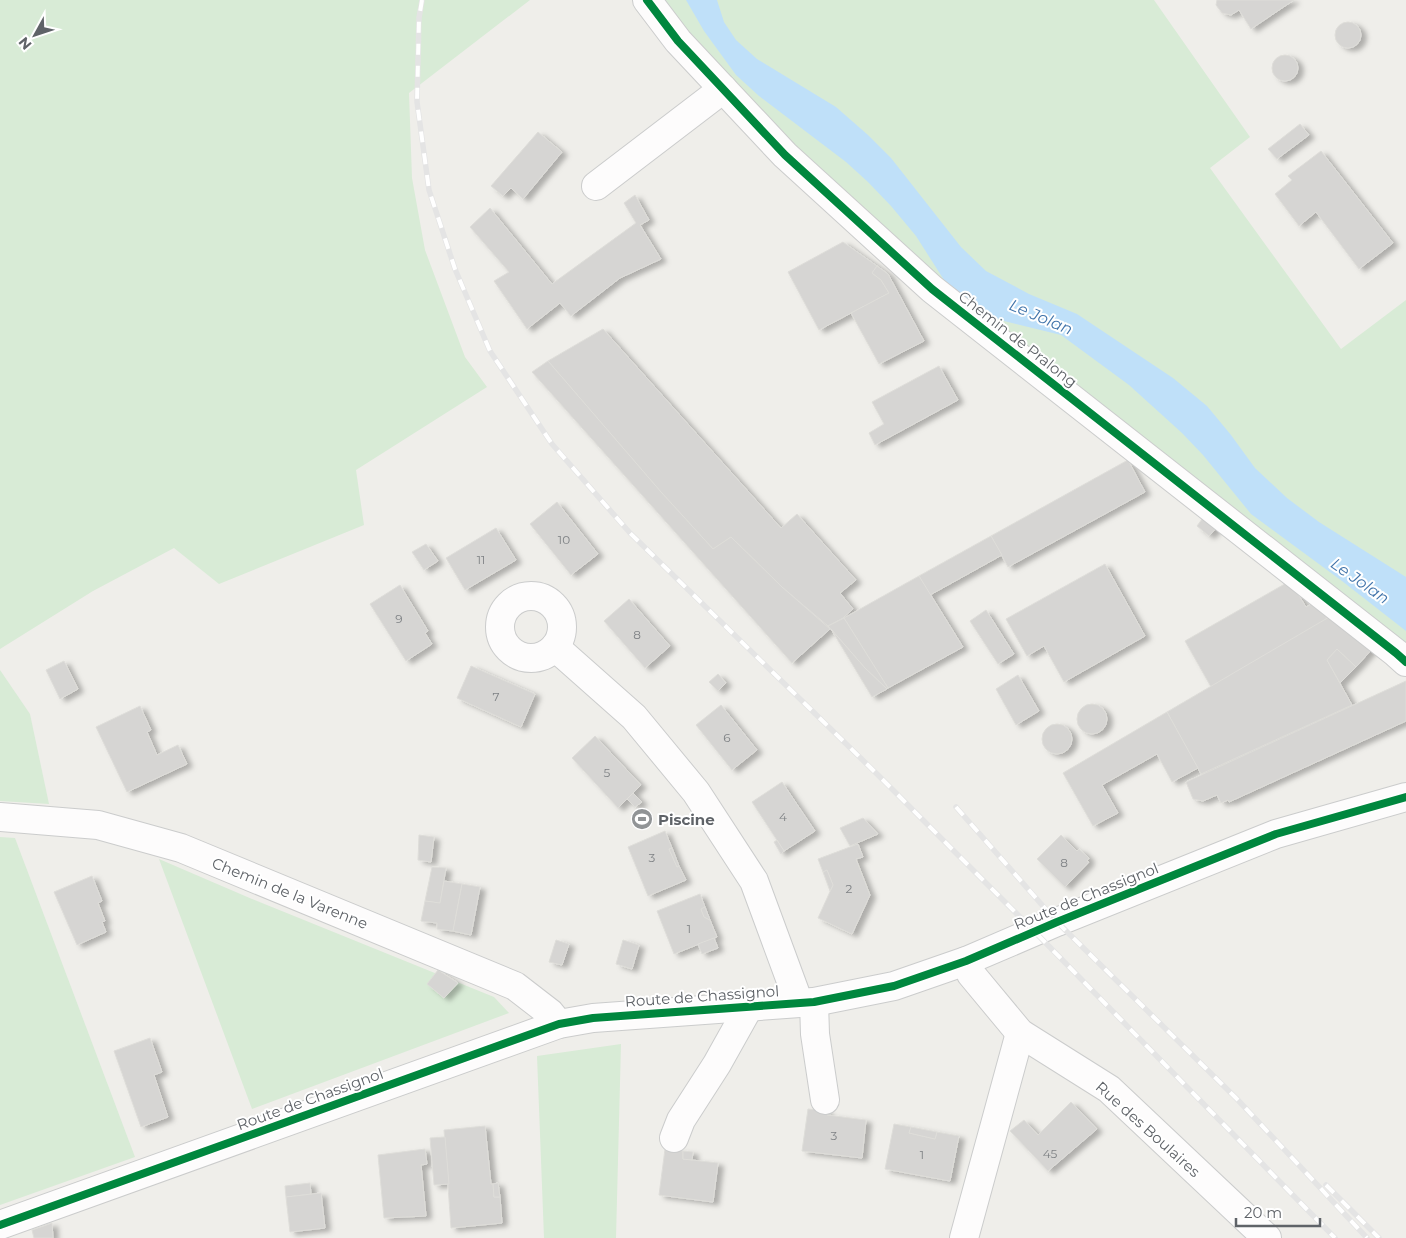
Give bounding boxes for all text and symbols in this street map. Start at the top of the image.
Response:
north arrow [10,10,60,60]
text: N [15,33,36,53]
street label: Chemin de Pralong [955,287,1081,391]
water label: Le Jolan [1006,295,1076,339]
house number: 10 [558,532,570,547]
house number: 11 [477,552,485,567]
water label: Le Jolan [1327,554,1393,608]
house number: 9 [395,611,403,626]
house number: 8 [633,627,641,642]
house number: 7 [492,689,500,704]
house number: 6 [723,730,731,745]
house number: 5 [604,765,611,780]
sports icon: Piscine [630,807,654,831]
house number: 4 [779,809,787,824]
place label: Piscine [658,810,715,829]
house number: 3 [649,850,656,865]
street label: Chemin de la Varenne [209,853,371,933]
house number: 8 [1060,855,1068,870]
street label: Route de Chassignol [1011,858,1161,934]
house number: 2 [846,881,853,896]
house number: 1 [687,921,691,936]
street label: Route de Chassignol [624,981,780,1011]
street label: Route de Chassignol [234,1064,386,1134]
street label: Rue des Boulaires [1092,1077,1204,1181]
house number: 3 [831,1128,838,1143]
house number: 45 [1043,1146,1058,1161]
house number: 1 [920,1147,924,1162]
scale bar [1236,1196,1320,1228]
text: 20 m [1244,1203,1282,1222]

